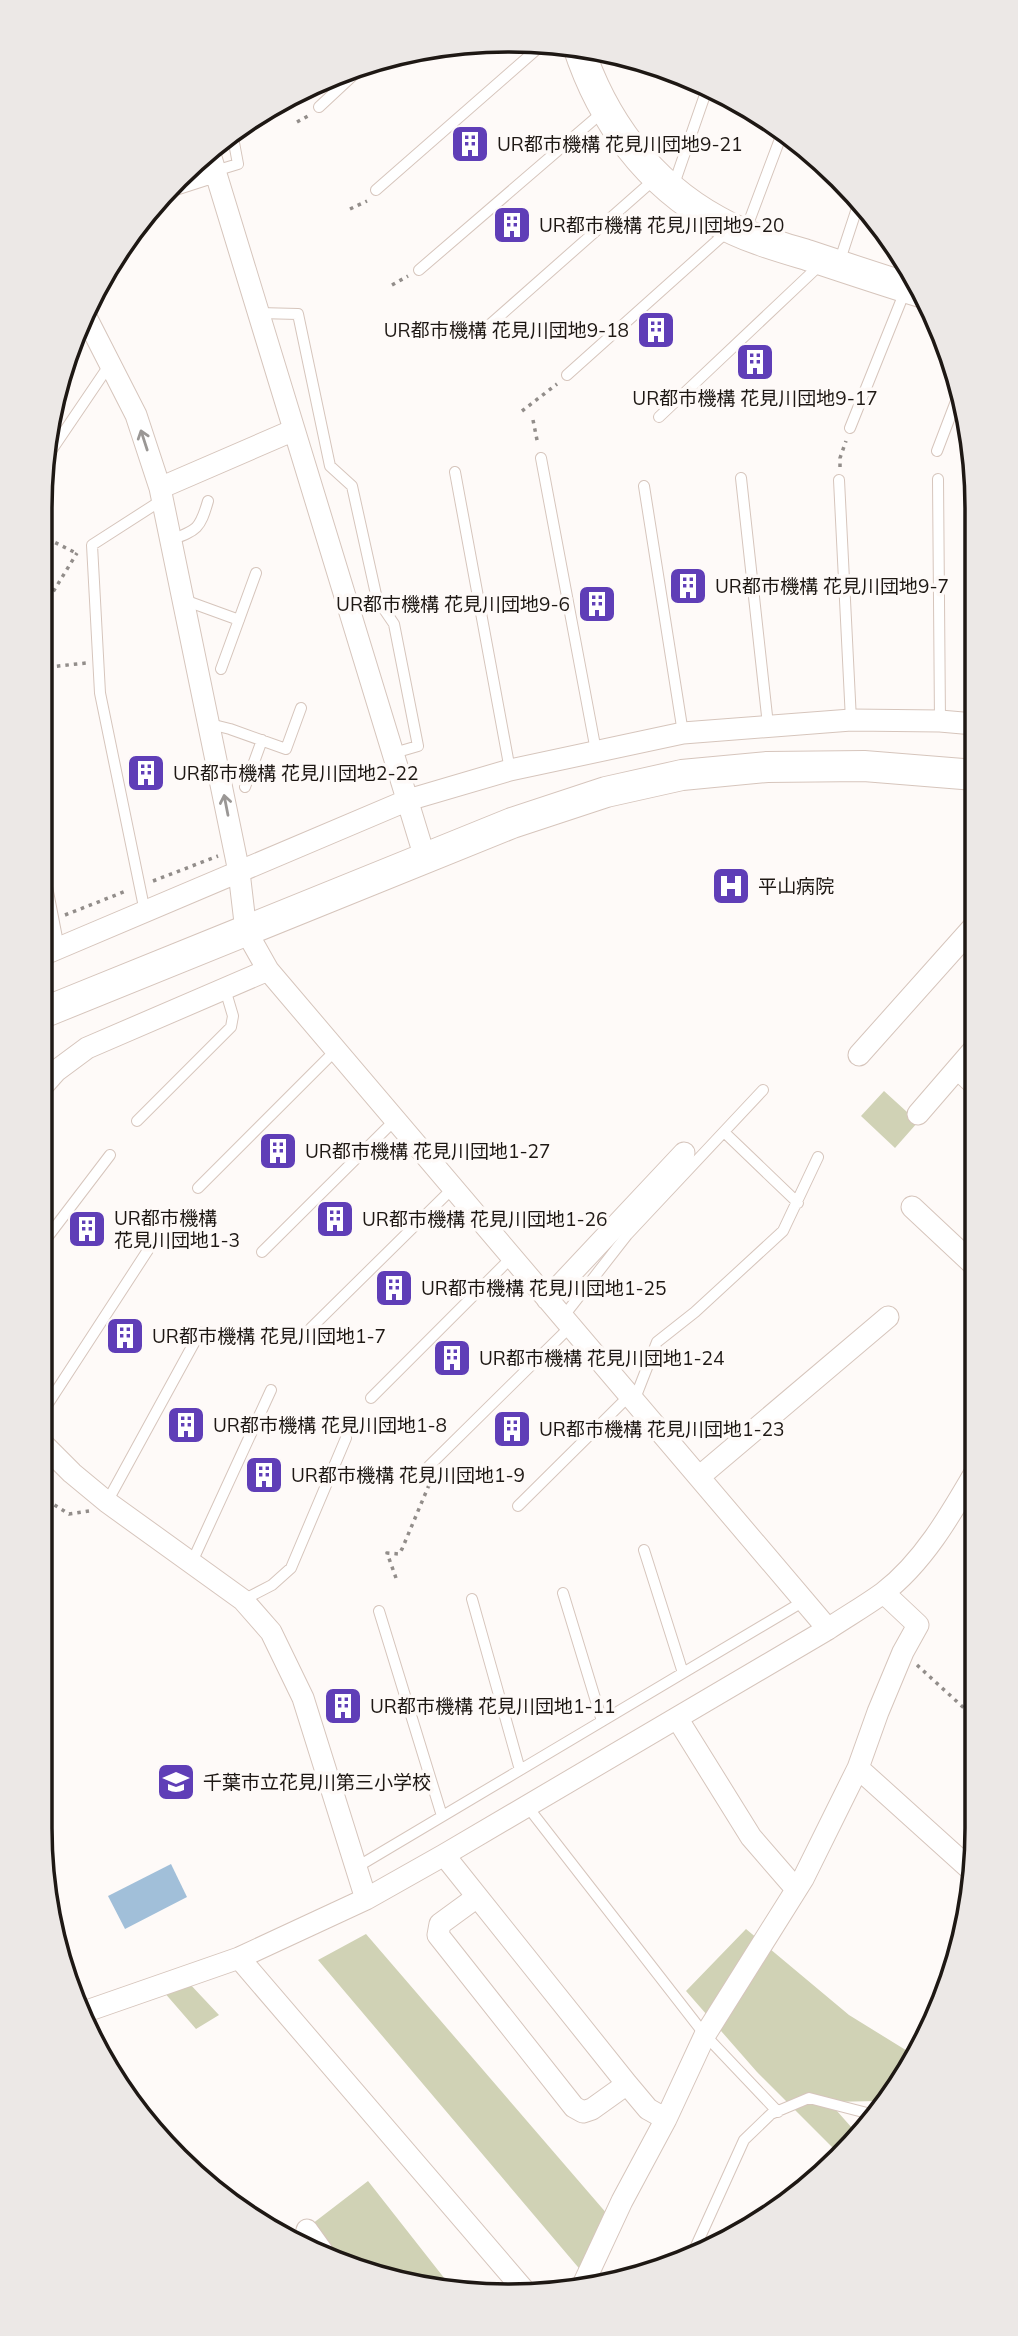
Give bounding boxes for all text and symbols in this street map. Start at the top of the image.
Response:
building icon: UR都市機構 花見川団地9-21 [449,123,491,165]
place label: UR都市機構 花見川団地9-21 [497,132,742,156]
building icon: UR都市機構 花見川団地9-20 [491,204,533,246]
place label: UR都市機構 花見川団地9-20 [539,213,784,237]
building icon: UR都市機構 花見川団地9-18 [635,309,677,351]
place label: UR都市機構 花見川団地9-18 [384,318,629,342]
building icon: UR都市機構 花見川団地9-17 [734,341,776,383]
place label: UR都市機構 花見川団地9-17 [632,386,878,410]
one-way arrow [137,429,149,451]
building icon: UR都市機構 花見川団地9-7 [667,565,709,607]
place label: UR都市機構 花見川団地9-7 [715,574,949,598]
building icon: UR都市機構 花見川団地9-6 [576,583,618,625]
place label: UR都市機構 花見川団地9-6 [336,592,570,616]
building icon: UR都市機構 花見川団地2-22 [125,752,167,794]
place label: UR都市機構 花見川団地2-22 [173,761,418,785]
one-way arrow [219,794,232,817]
hospital icon: 平山病院 [710,865,752,907]
place label: 平山病院 [758,874,834,898]
building icon: UR都市機構 花見川団地1-27 [257,1130,299,1172]
place label: UR都市機構 花見川団地1-27 [305,1139,550,1163]
building icon: UR都市機構 花見川団地1-26 [314,1198,356,1240]
place label: UR都市機構 花見川団地1-3 [114,1206,240,1252]
place label: UR都市機構 花見川団地1-26 [362,1207,607,1231]
building icon: UR都市機構 花見川団地1-3 [66,1208,108,1250]
building icon: UR都市機構 花見川団地1-25 [373,1267,415,1309]
place label: UR都市機構 花見川団地1-25 [421,1276,666,1300]
building icon: UR都市機構 花見川団地1-7 [104,1315,146,1357]
place label: UR都市機構 花見川団地1-7 [152,1324,386,1348]
building icon: UR都市機構 花見川団地1-24 [431,1337,473,1379]
place label: UR都市機構 花見川団地1-24 [479,1346,724,1370]
building icon: UR都市機構 花見川団地1-8 [165,1404,207,1446]
building icon: UR都市機構 花見川団地1-23 [491,1408,533,1450]
place label: UR都市機構 花見川団地1-8 [213,1413,447,1437]
place label: UR都市機構 花見川団地1-23 [539,1417,784,1441]
building icon: UR都市機構 花見川団地1-9 [243,1454,285,1496]
place label: UR都市機構 花見川団地1-9 [291,1463,525,1487]
building icon: UR都市機構 花見川団地1-11 [322,1685,364,1727]
place label: UR都市機構 花見川団地1-11 [370,1694,615,1718]
school or university icon: 千葉市立花見川第三小学校 [155,1761,197,1803]
place label: 千葉市立花見川第三小学校 [203,1770,431,1794]

